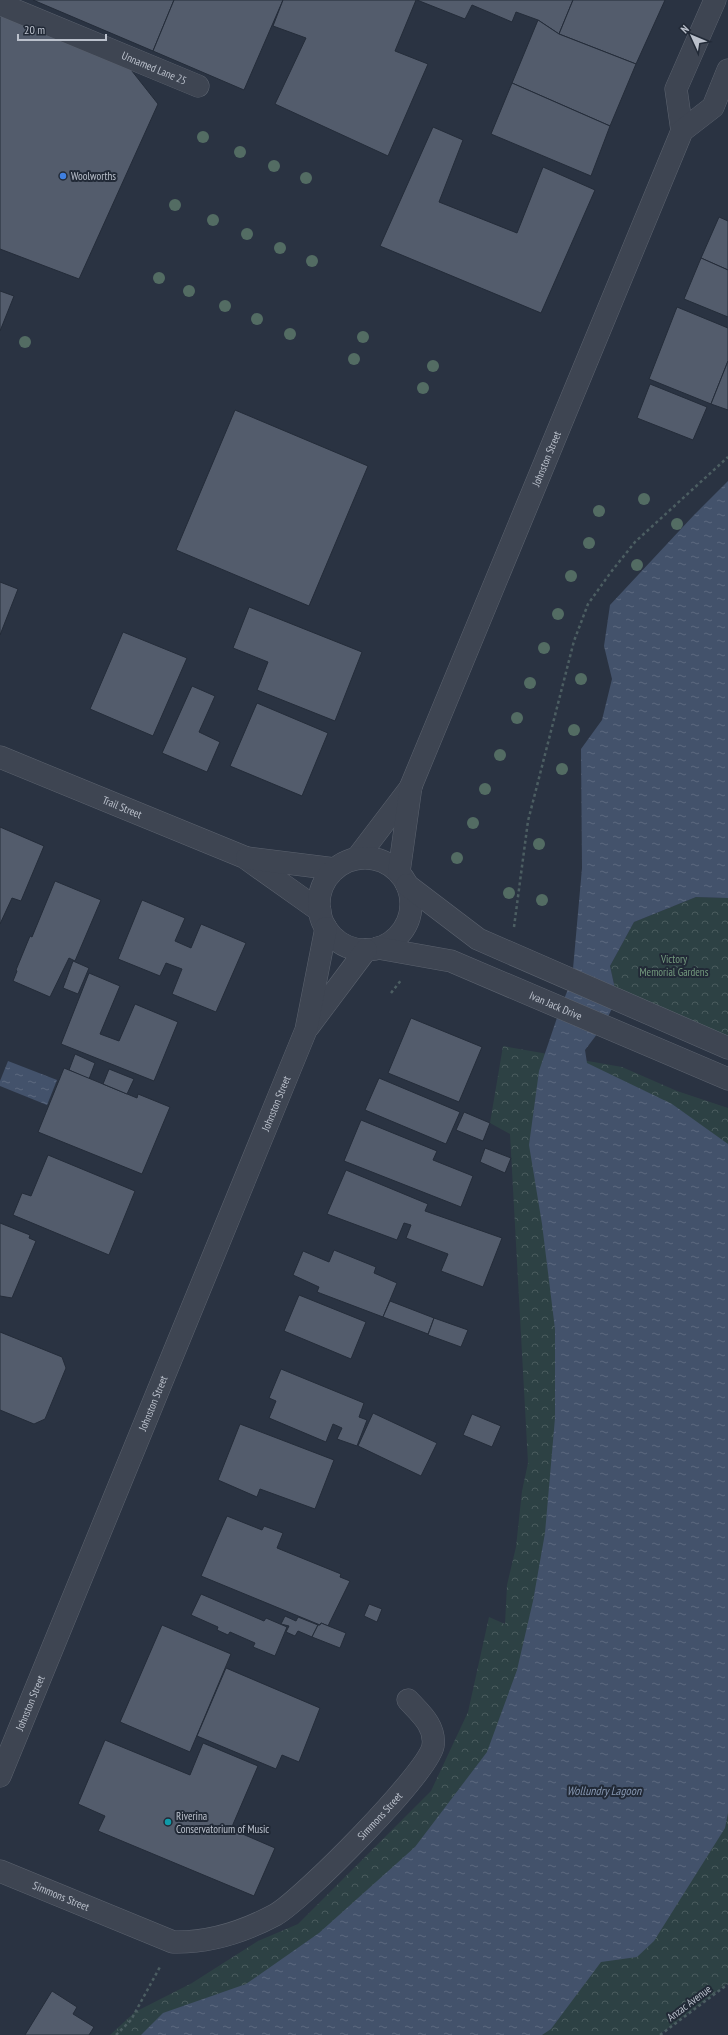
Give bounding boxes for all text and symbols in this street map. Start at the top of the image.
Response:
scale bar [18,16,106,42]
north arrow [672,16,712,56]
text: 20 m [24,22,45,37]
text: N [678,22,692,36]
street label: Unnamed Lane 25 [120,48,189,88]
place label: Woolworths [71,169,116,183]
marker: Woolworths [58,171,68,181]
street label: Johnston Street [528,429,564,489]
street label: Trail Street [100,793,144,821]
park label: Victory Memorial Gardens [640,952,709,979]
street label: Ivan Jack Drive [527,988,585,1023]
street label: Johnston Street [258,1074,293,1134]
street label: Johnston Street [135,1373,171,1434]
street label: Johnston Street [12,1673,48,1734]
water label: Wollundry Lagoon [567,1783,642,1798]
street label: Simmons Street [354,1789,405,1843]
place label: Riverina Conservatorium of Music [176,1809,269,1836]
marker: Riverina Conservatorium of Music [163,1817,173,1827]
street label: Simmons Street [31,1878,91,1914]
street label: Anzac Avenue [664,1982,714,2024]

